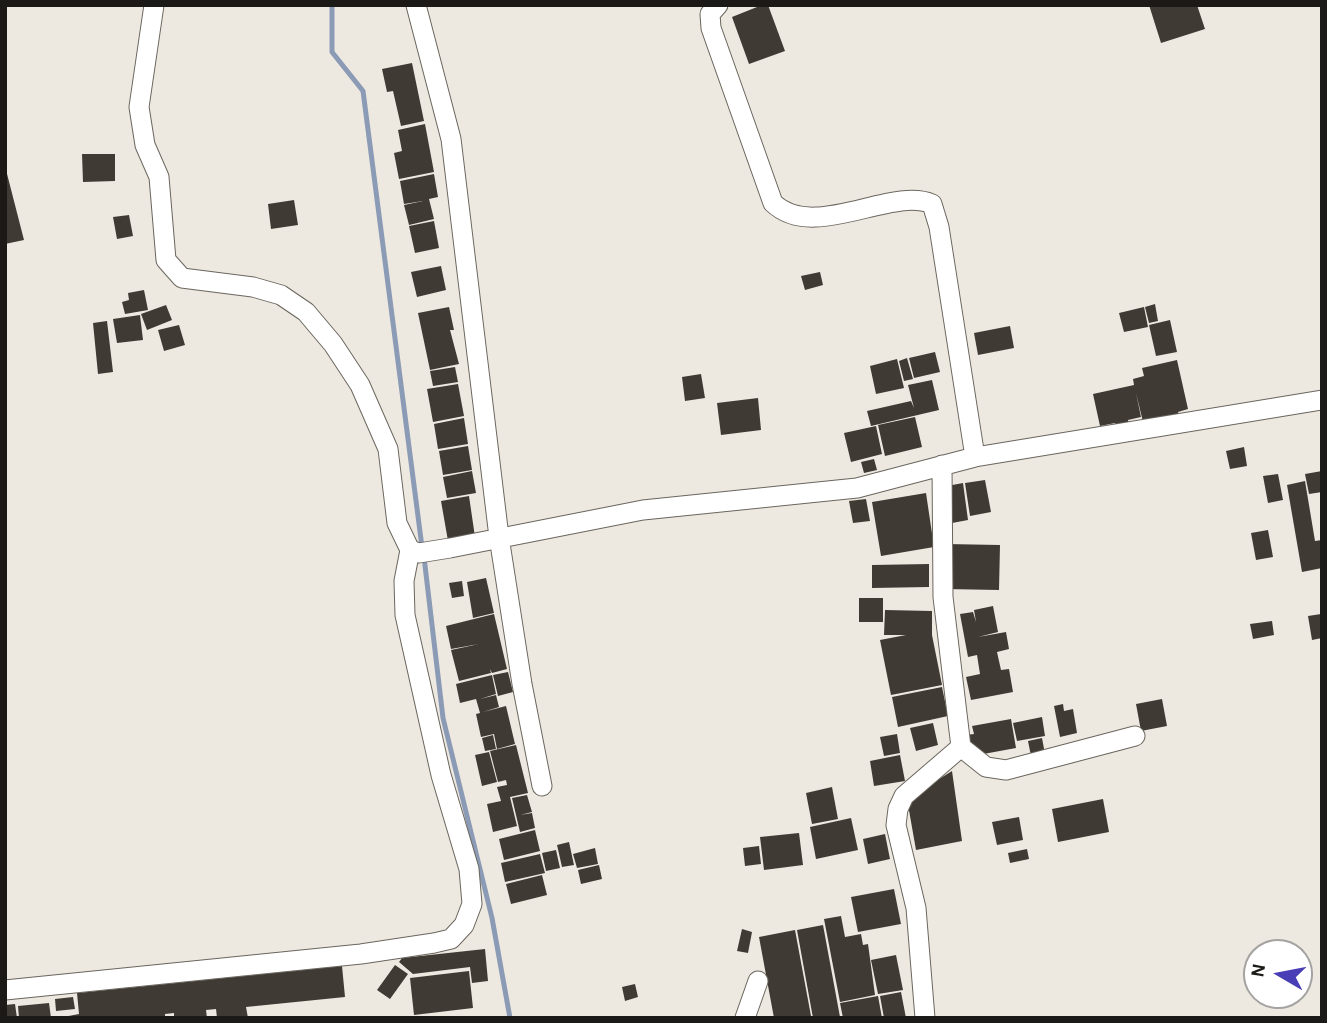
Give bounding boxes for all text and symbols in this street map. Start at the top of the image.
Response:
north arrow [1243,939,1313,1009]
text: N [1248,962,1269,979]

